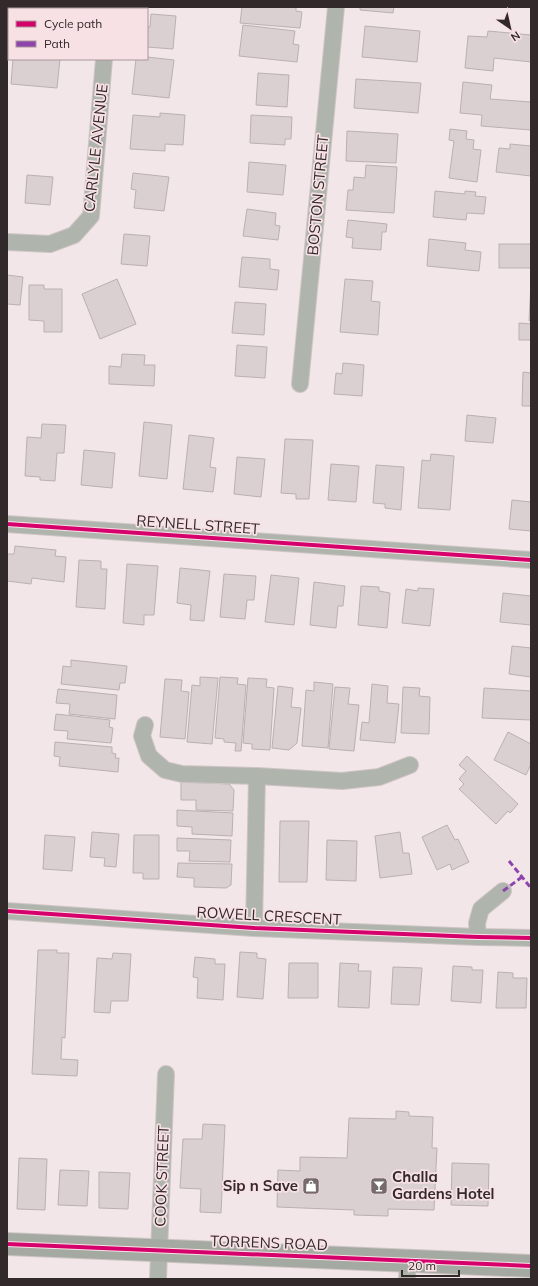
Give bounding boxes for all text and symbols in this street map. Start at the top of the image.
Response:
legend [8,8,148,60]
north arrow [490,8,530,48]
text: Cycle path [44,16,102,31]
text: N [508,28,523,44]
text: Path [44,36,70,51]
street label: CARLYLE AVENUE [79,83,112,213]
street label: BOSTON STREET [303,134,332,256]
street label: REYNELL STREET [136,511,260,538]
street label: ROWELL CRESCENT [196,902,342,929]
street label: COOK STREET [150,1125,173,1227]
place label: Challa Gardens Hotel [392,1167,495,1203]
place label: Sip n Save [223,1176,298,1195]
shop icon: Sip n Save [301,1176,321,1196]
bar icon: Challa Gardens Hotel [369,1176,389,1196]
street label: TORRENS ROAD [210,1231,328,1254]
scale bar [402,1252,459,1278]
text: 20 m [408,1258,436,1273]

